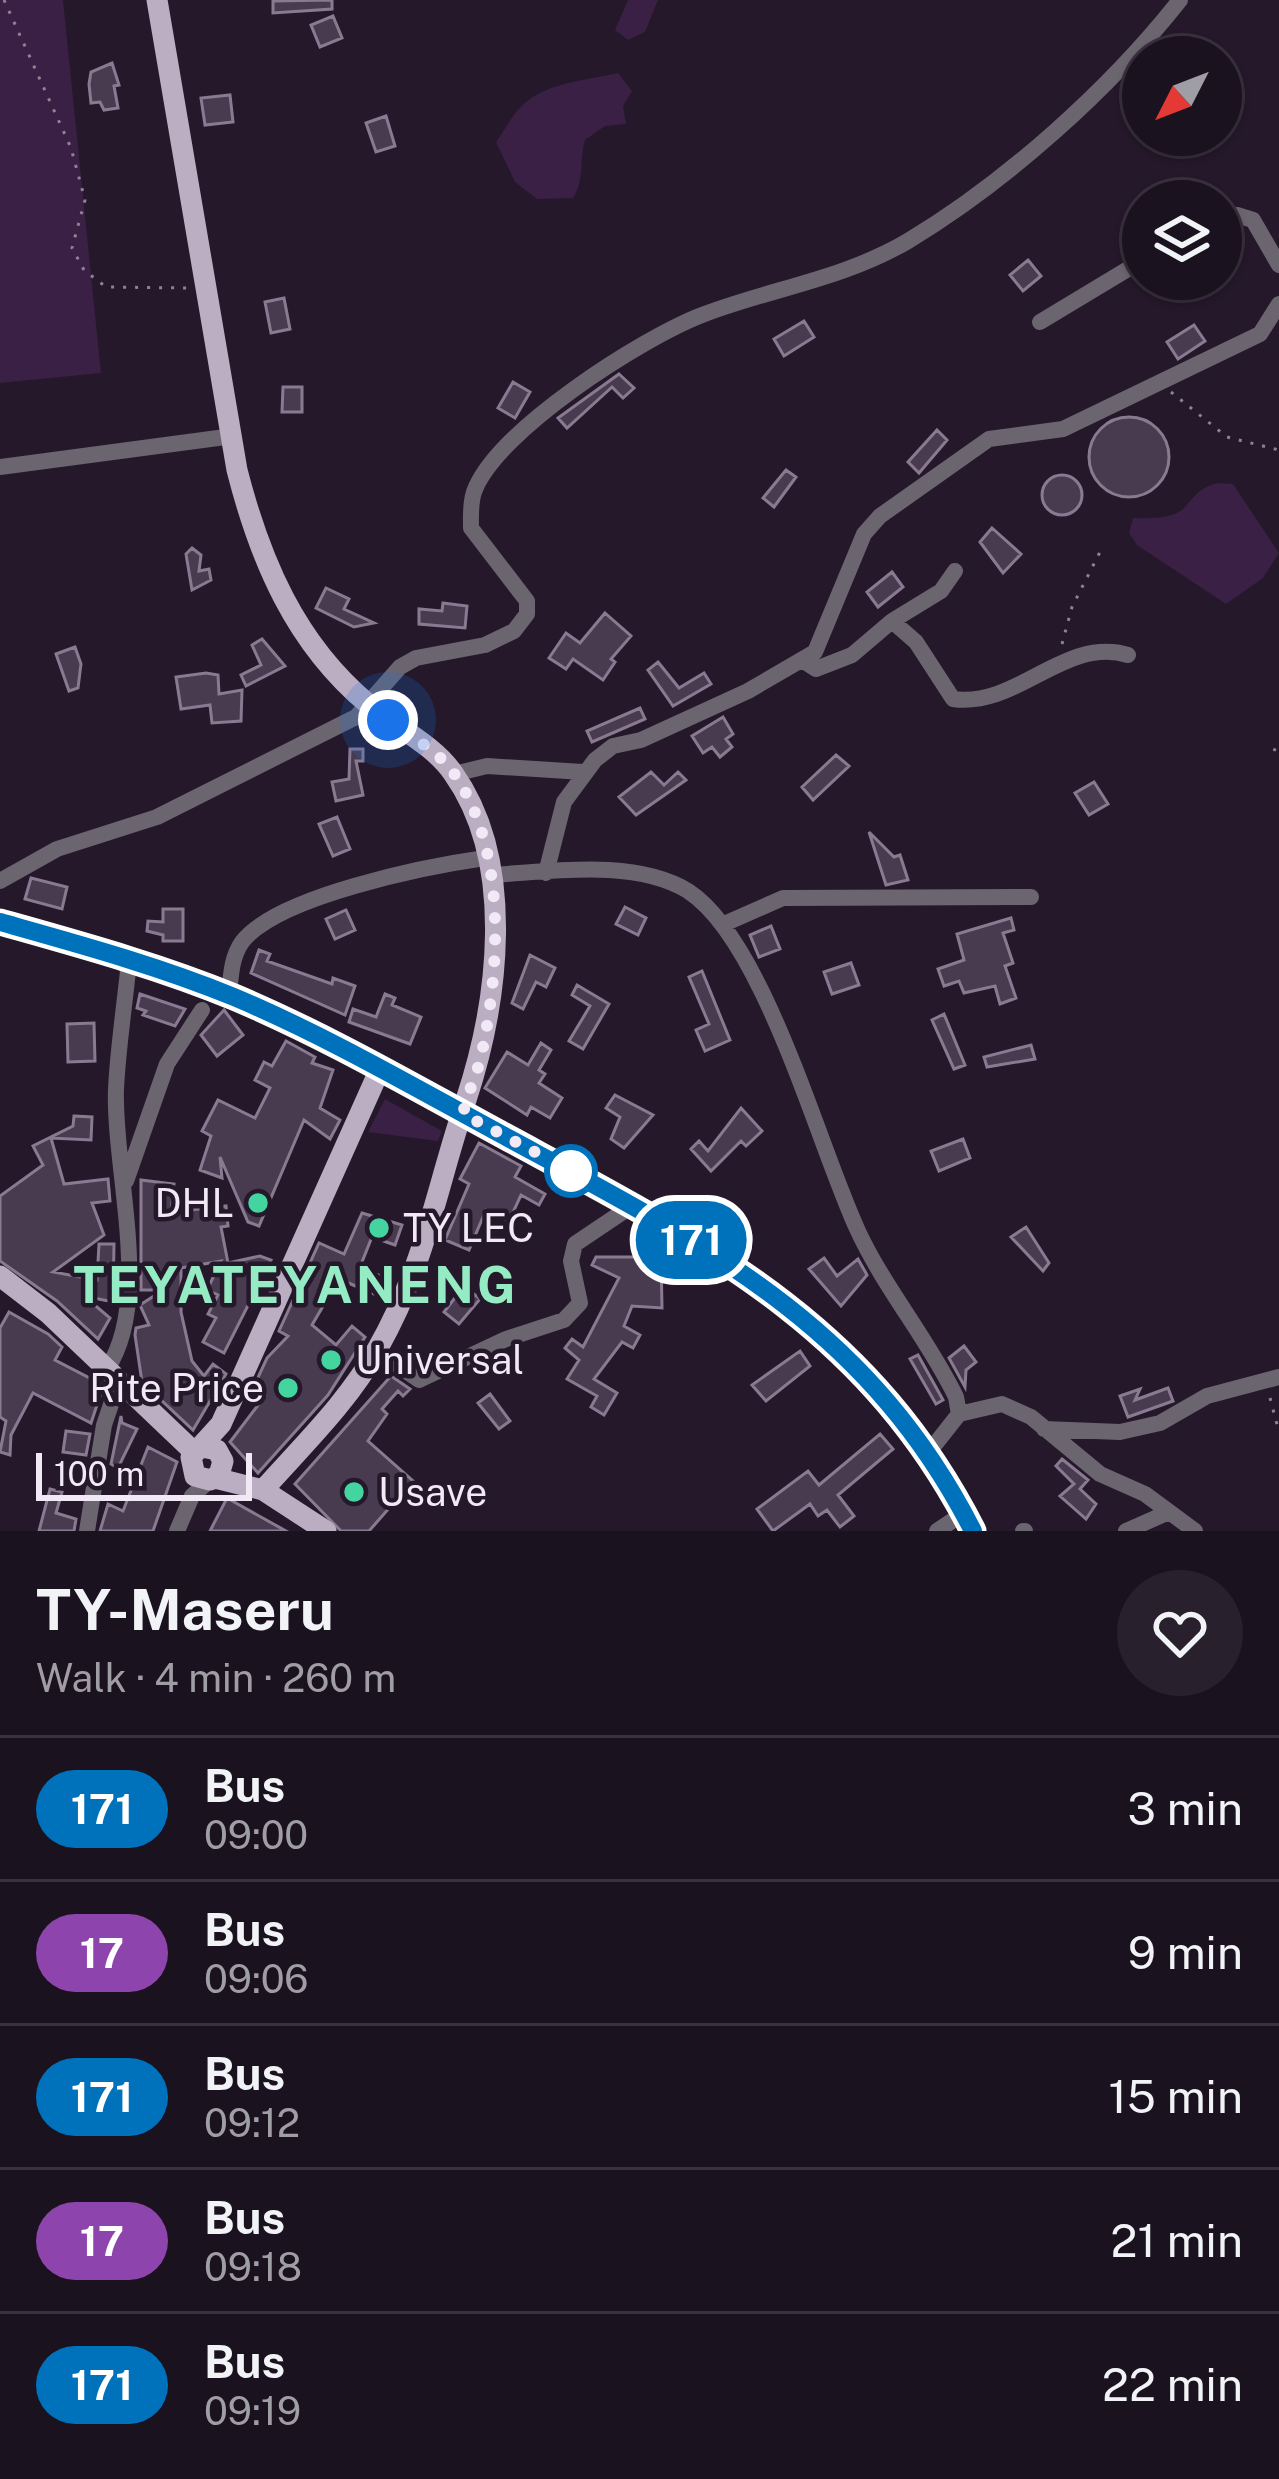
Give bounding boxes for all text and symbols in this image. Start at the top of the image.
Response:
north arrow [1122,36,1242,156]
map controls [1122,36,1242,300]
button: layers [1122,180,1242,300]
your location [358,690,418,750]
unlabelled marker [546,1146,596,1196]
place label: DHL [155,1180,234,1226]
marker: DHL [245,1190,271,1216]
line badge: 171 [622,1201,760,1279]
place label: TY LEC [403,1205,534,1251]
marker: TY LEC [366,1215,392,1241]
text: 171 [660,1215,722,1264]
district label: TEYATEYANENG [73,1255,519,1314]
place label: Universal [355,1337,524,1383]
marker: Universal [318,1347,344,1373]
place label: Rite Price [89,1365,264,1411]
marker: Rite Price [275,1375,301,1401]
scale bar [36,1447,252,1500]
text: 100 m [54,1455,144,1493]
place label: Usave [378,1469,487,1515]
marker: Usave [341,1479,367,1505]
button: heart [1117,1570,1243,1696]
text: TY-Maseru [36,1576,334,1643]
text: Walk · 4 min · 260 m [36,1655,396,1701]
text: Bus [204,1759,285,1812]
text: 3 min [1127,1782,1243,1835]
text: 171 [71,1784,133,1833]
text: 09:00 [204,1812,308,1858]
text: Bus [204,1903,285,1956]
text: 9 min [1128,1926,1243,1979]
text: 17 [80,1928,124,1977]
text: 09:06 [204,1956,309,2002]
text: Bus [204,2047,285,2100]
text: 15 min [1109,2070,1243,2123]
text: 171 [71,2072,133,2121]
text: 09:12 [204,2100,300,2146]
text: Bus [204,2191,285,2244]
text: 21 min [1111,2214,1243,2267]
text: 17 [80,2216,124,2265]
text: 09:18 [204,2244,302,2290]
text: Bus [204,2335,285,2388]
text: 22 min [1102,2358,1243,2411]
text: 171 [71,2360,133,2409]
text: 09:19 [204,2388,301,2434]

